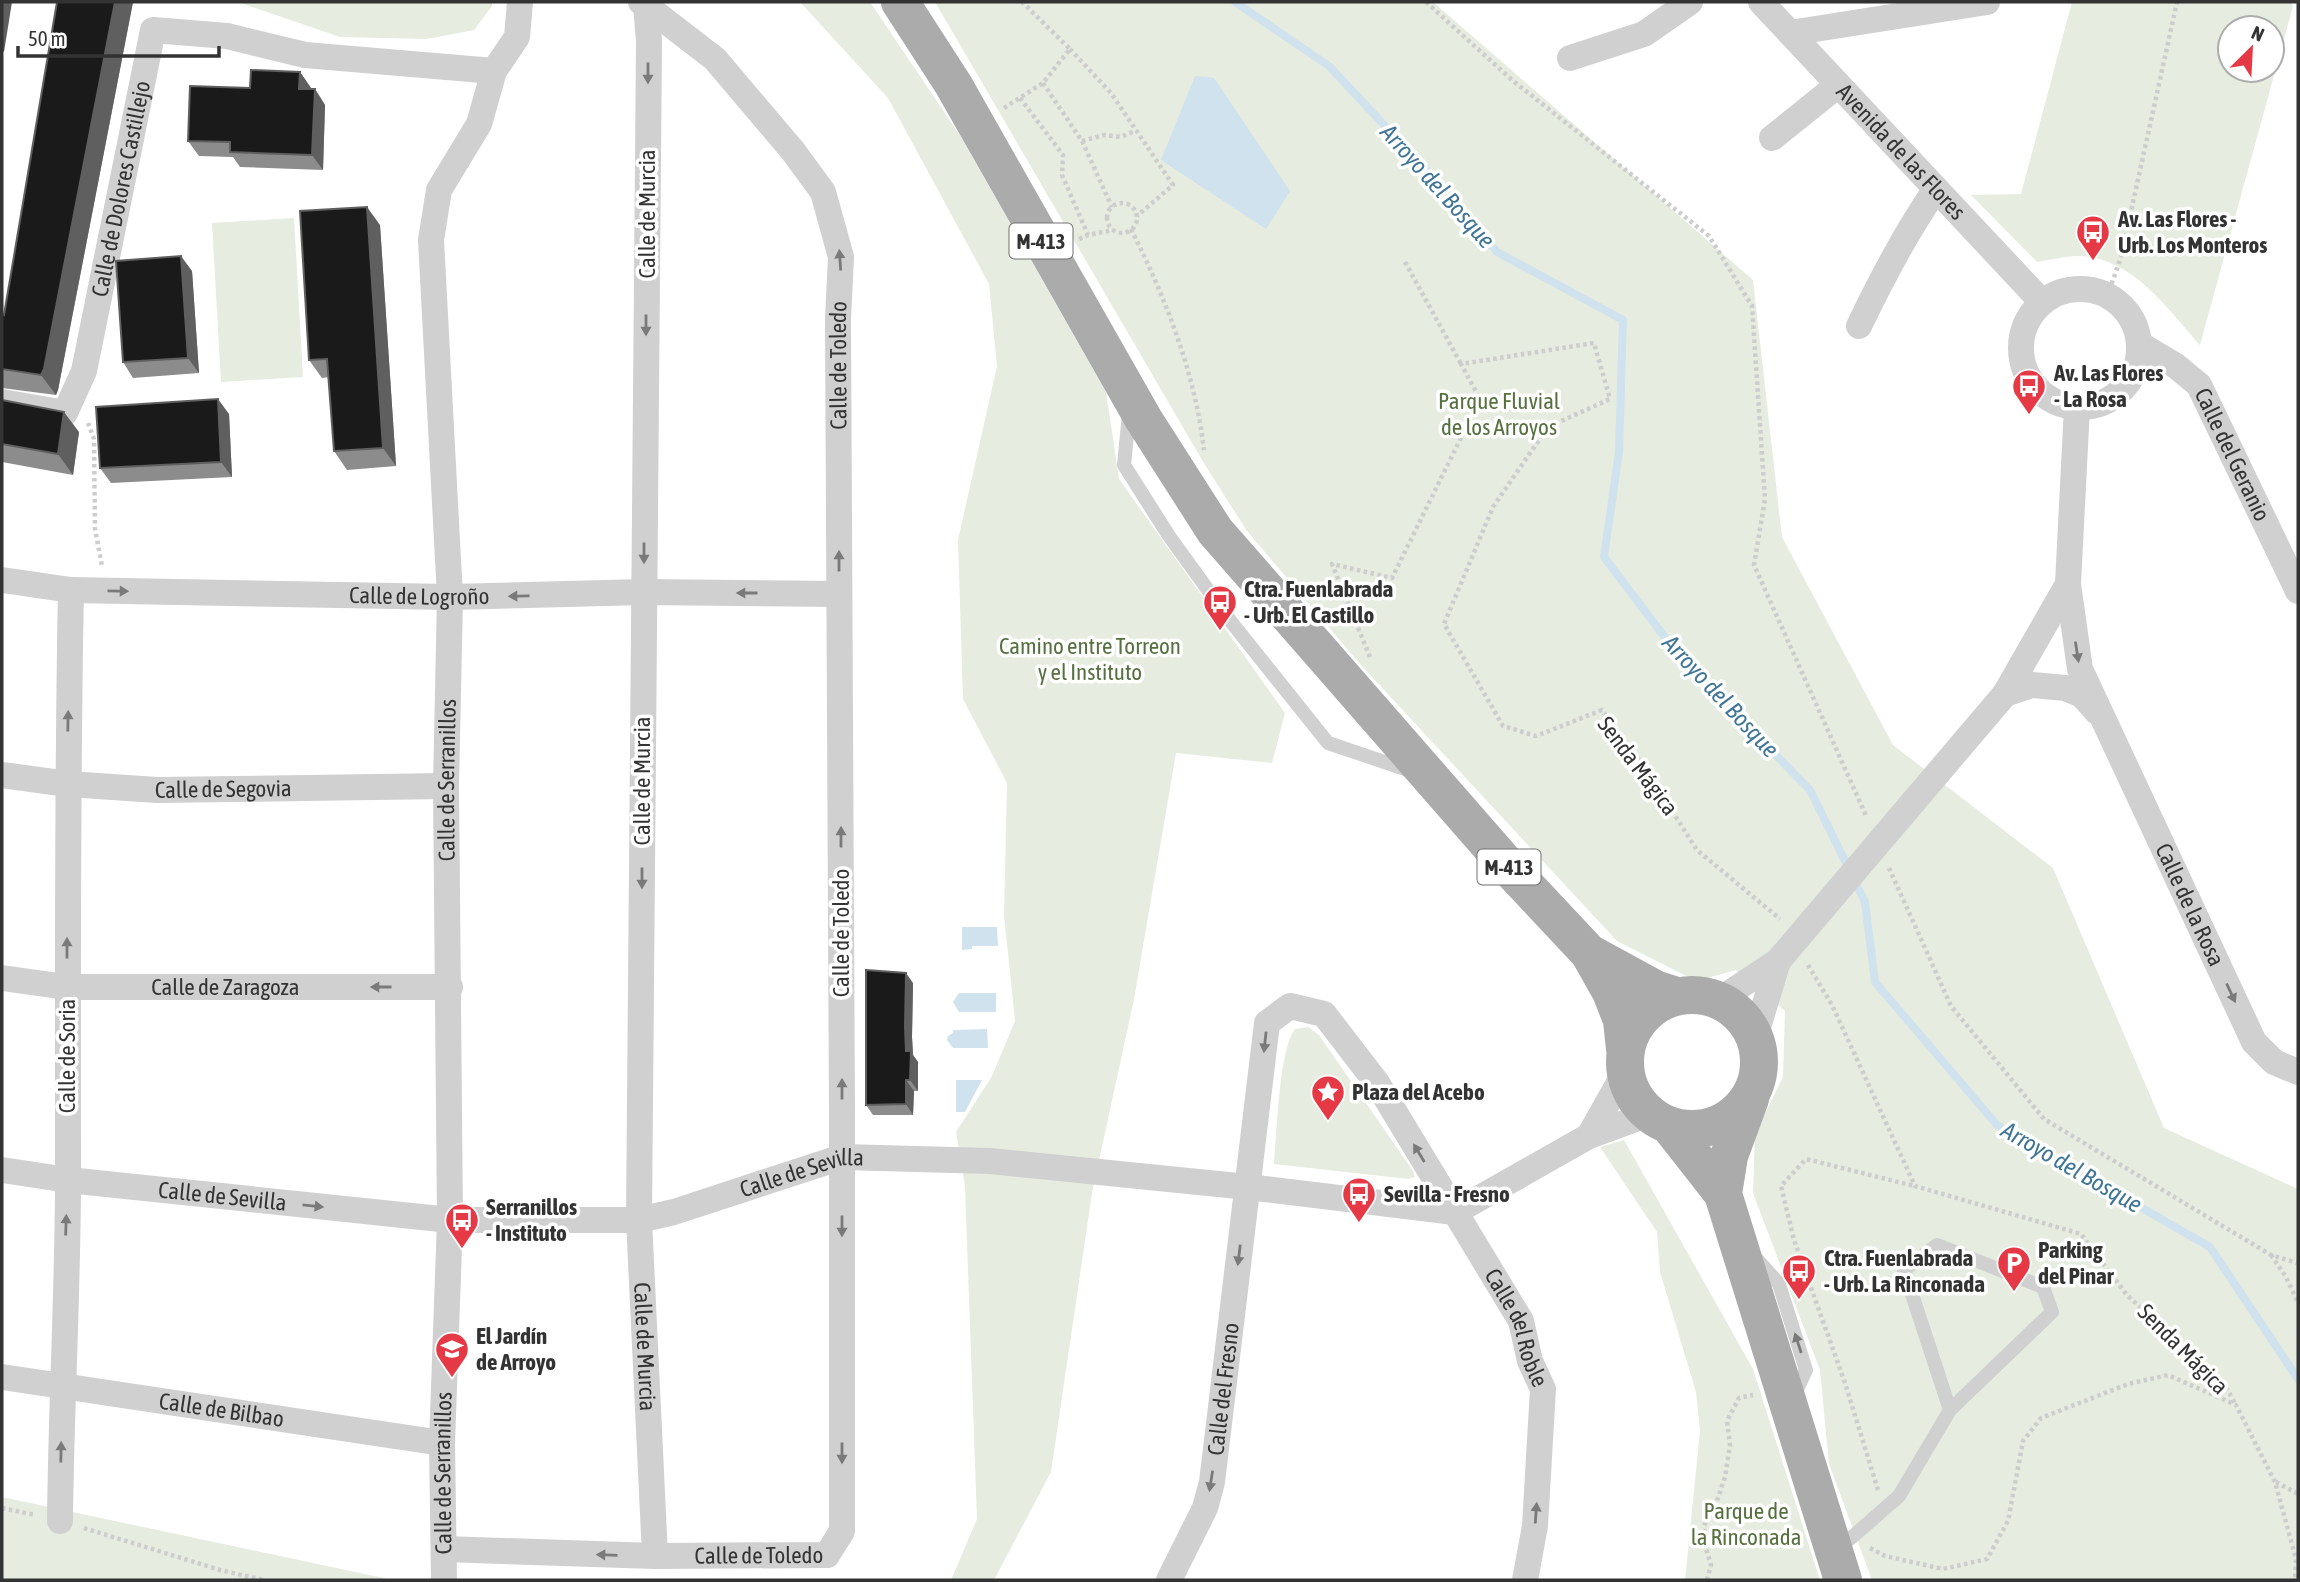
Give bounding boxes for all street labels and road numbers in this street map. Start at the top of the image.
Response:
street label: Calle de Dolores Castillejo [86,78,155,299]
street label: Avenida de las Flores [1831,78,1971,225]
street label: Calle de Murcia [634,150,660,278]
road number: M-413 [1010,224,1072,258]
street label: Calle de Toledo [825,301,852,430]
street label: Calle del Geranio [2189,384,2275,525]
street label: Calle de Logroño [349,582,490,610]
street label: Calle de Serranillos [433,699,461,862]
street label: Senda Mágica [1593,712,1683,820]
street label: Calle de Murcia [629,717,655,845]
street label: Calle de Segovia [155,775,292,803]
street label: Calle de la Rosa [2150,839,2230,970]
road number: M-413 [1478,850,1540,884]
street label: Calle de Toledo [828,869,854,997]
street label: Calle de Zaragoza [151,974,300,1000]
street label: Calle de Soria [54,999,80,1113]
street label: Calle de Sevilla [736,1144,864,1203]
street label: Calle de Sevilla [157,1177,288,1216]
street label: Calle del Roble [1479,1264,1553,1391]
street label: Calle de Murcia [629,1282,661,1412]
street label: Senda Mágica [2133,1299,2233,1399]
street label: Calle del Fresno [1202,1321,1244,1457]
street label: Calle de Bilbao [157,1388,286,1432]
street label: Calle de Serranillos [429,1391,457,1554]
street label: Calle de Toledo [694,1542,823,1569]

